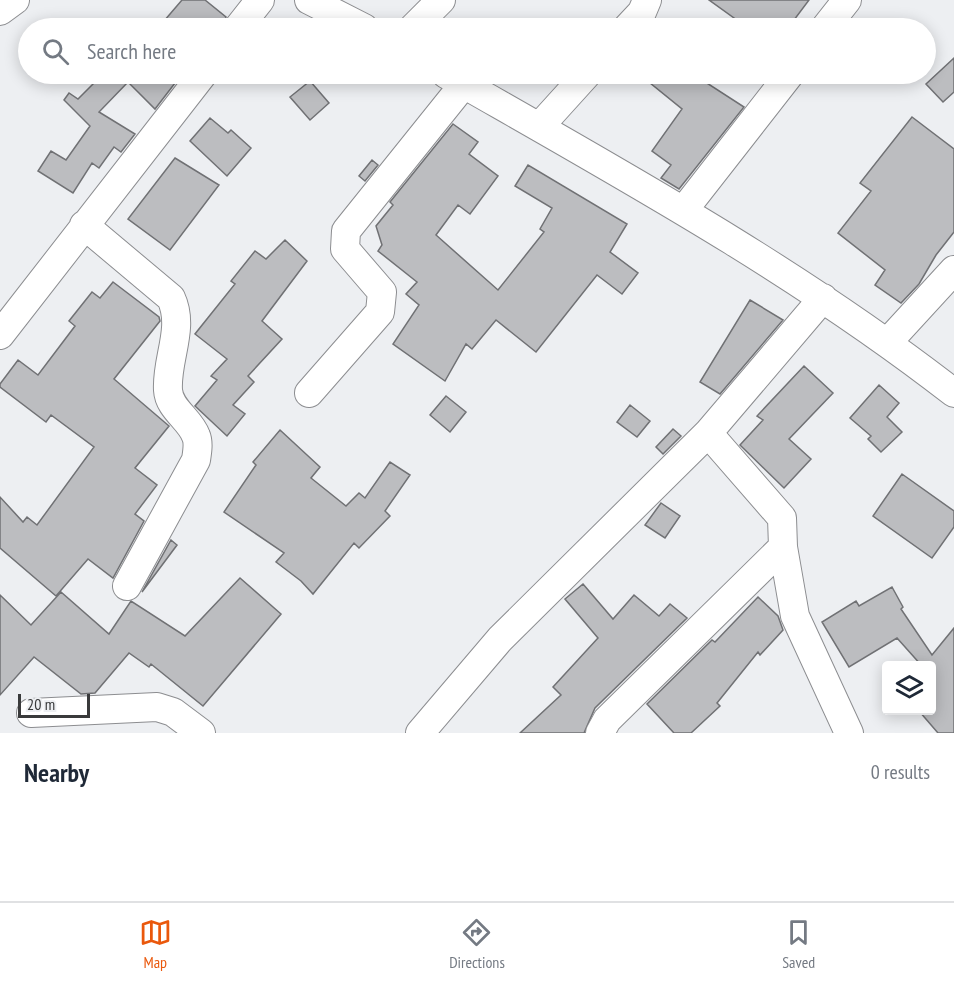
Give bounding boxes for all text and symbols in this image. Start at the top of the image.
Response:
search box [18,18,936,84]
icon: search [39,35,72,68]
text: Search here [87,37,176,65]
map controls [882,661,936,715]
button: layers [882,661,936,715]
scale bar [18,691,90,718]
text: 20 m [27,694,55,714]
text: Nearby [24,756,89,789]
text: 0 results [871,759,930,785]
tab: Map [139,916,172,972]
tab: Directions [449,916,505,972]
tab: Saved [782,916,815,972]

